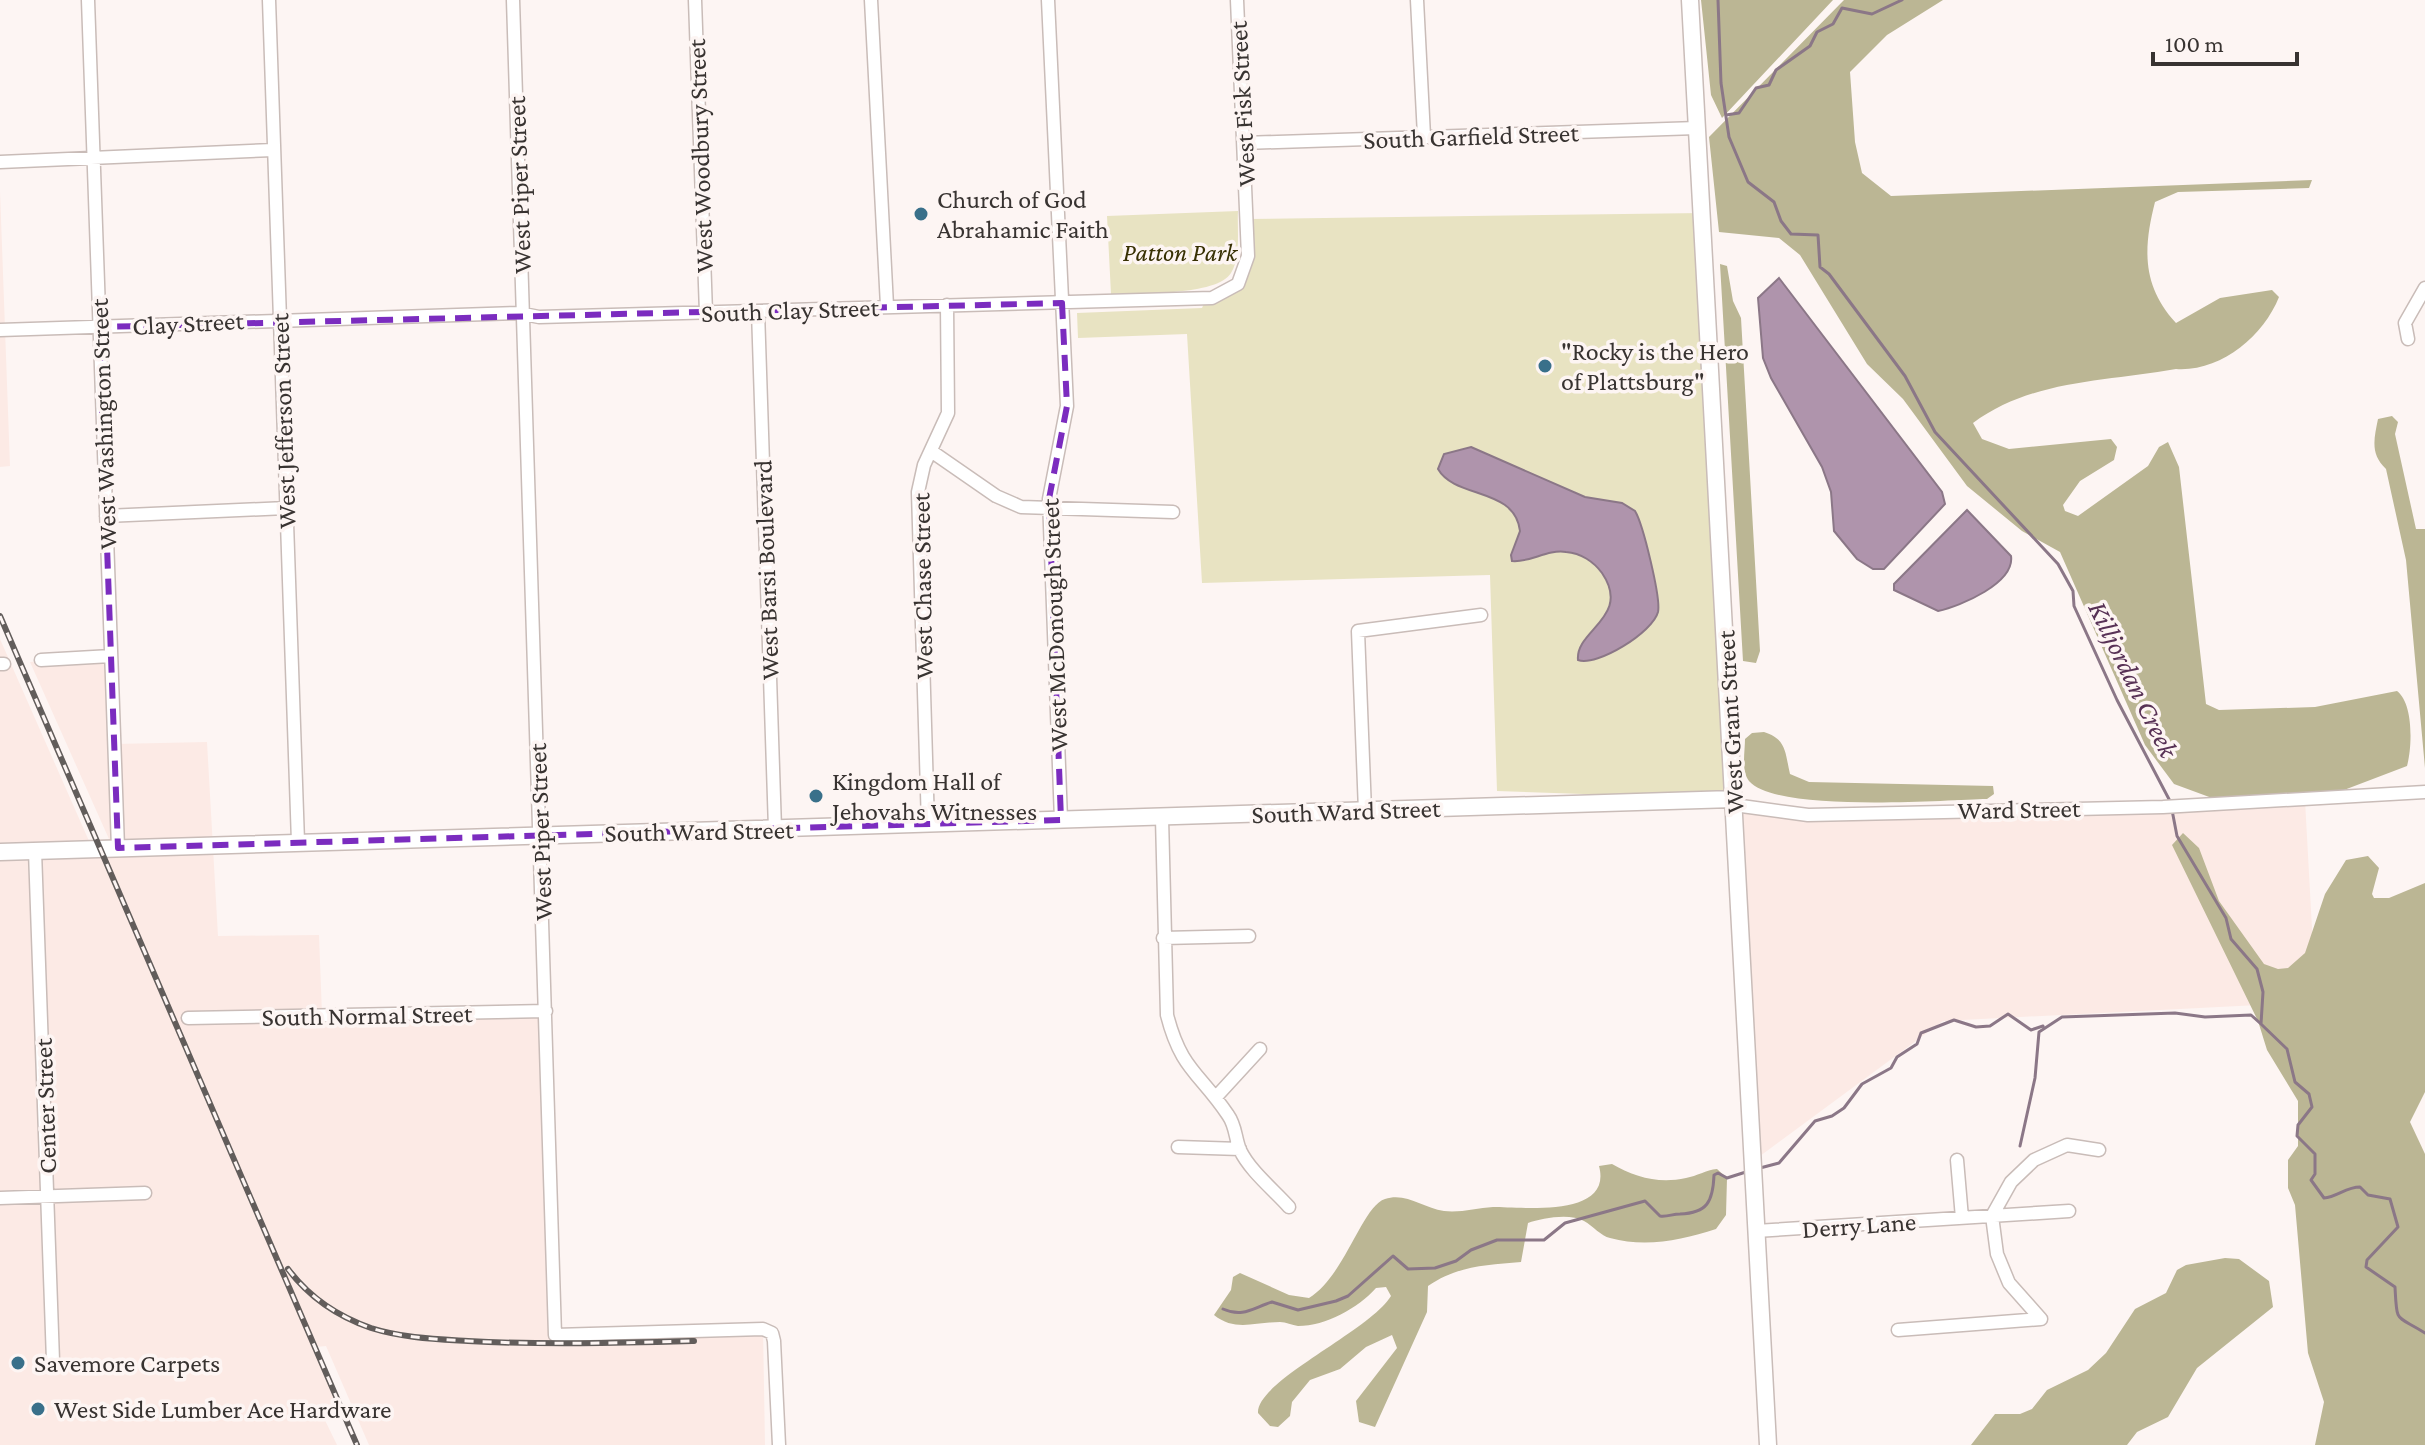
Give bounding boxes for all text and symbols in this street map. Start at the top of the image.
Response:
scale bar [2153,16,2297,66]
street label: West Fisk Street [1224,20,1261,188]
text: 100 m [2165,30,2224,57]
street label: West Woodbury Street [682,38,719,274]
street label: West Piper Street [502,95,537,274]
street label: South Garfield Street [1363,118,1580,155]
place label: Church of God Abrahamic Faith [937,185,1109,244]
marker: Church of God Abrahamic Faith [912,205,930,223]
park label: Patton Park [1123,238,1239,267]
street label: South Clay Street [700,293,880,328]
street label: West Washington Street [85,298,122,550]
street label: Clay Street [131,306,245,341]
street label: West Jefferson Street [265,312,302,529]
place label: "Rocky is the Hero of Plattsburg" [1561,337,1749,396]
marker: "Rocky is the Hero of Plattsburg" [1536,357,1554,375]
street label: West Barsi Boulevard [748,459,785,681]
street label: West Chase Street [906,492,939,680]
street label: West McDonough Street [1036,497,1073,752]
water label: Killjordan Creek [2081,596,2186,764]
street label: West Grant Street [1711,629,1750,814]
street label: West Piper Street [523,742,558,921]
place label: Kingdom Hall of Jehovahs Witnesses [830,767,1037,826]
marker: Kingdom Hall of Jehovahs Witnesses [807,787,825,805]
street label: South Ward Street [1251,794,1441,829]
street label: Ward Street [1957,794,2081,825]
street label: South Ward Street [604,815,794,848]
street label: South Normal Street [261,999,473,1032]
street label: Center Street [29,1037,62,1174]
street label: Derry Lane [1801,1207,1917,1244]
place label: Savemore Carpets [34,1349,220,1378]
marker: Savemore Carpets [9,1354,27,1372]
place label: West Side Lumber Ace Hardware [54,1395,392,1424]
marker: West Side Lumber Ace Hardware [29,1400,47,1418]

